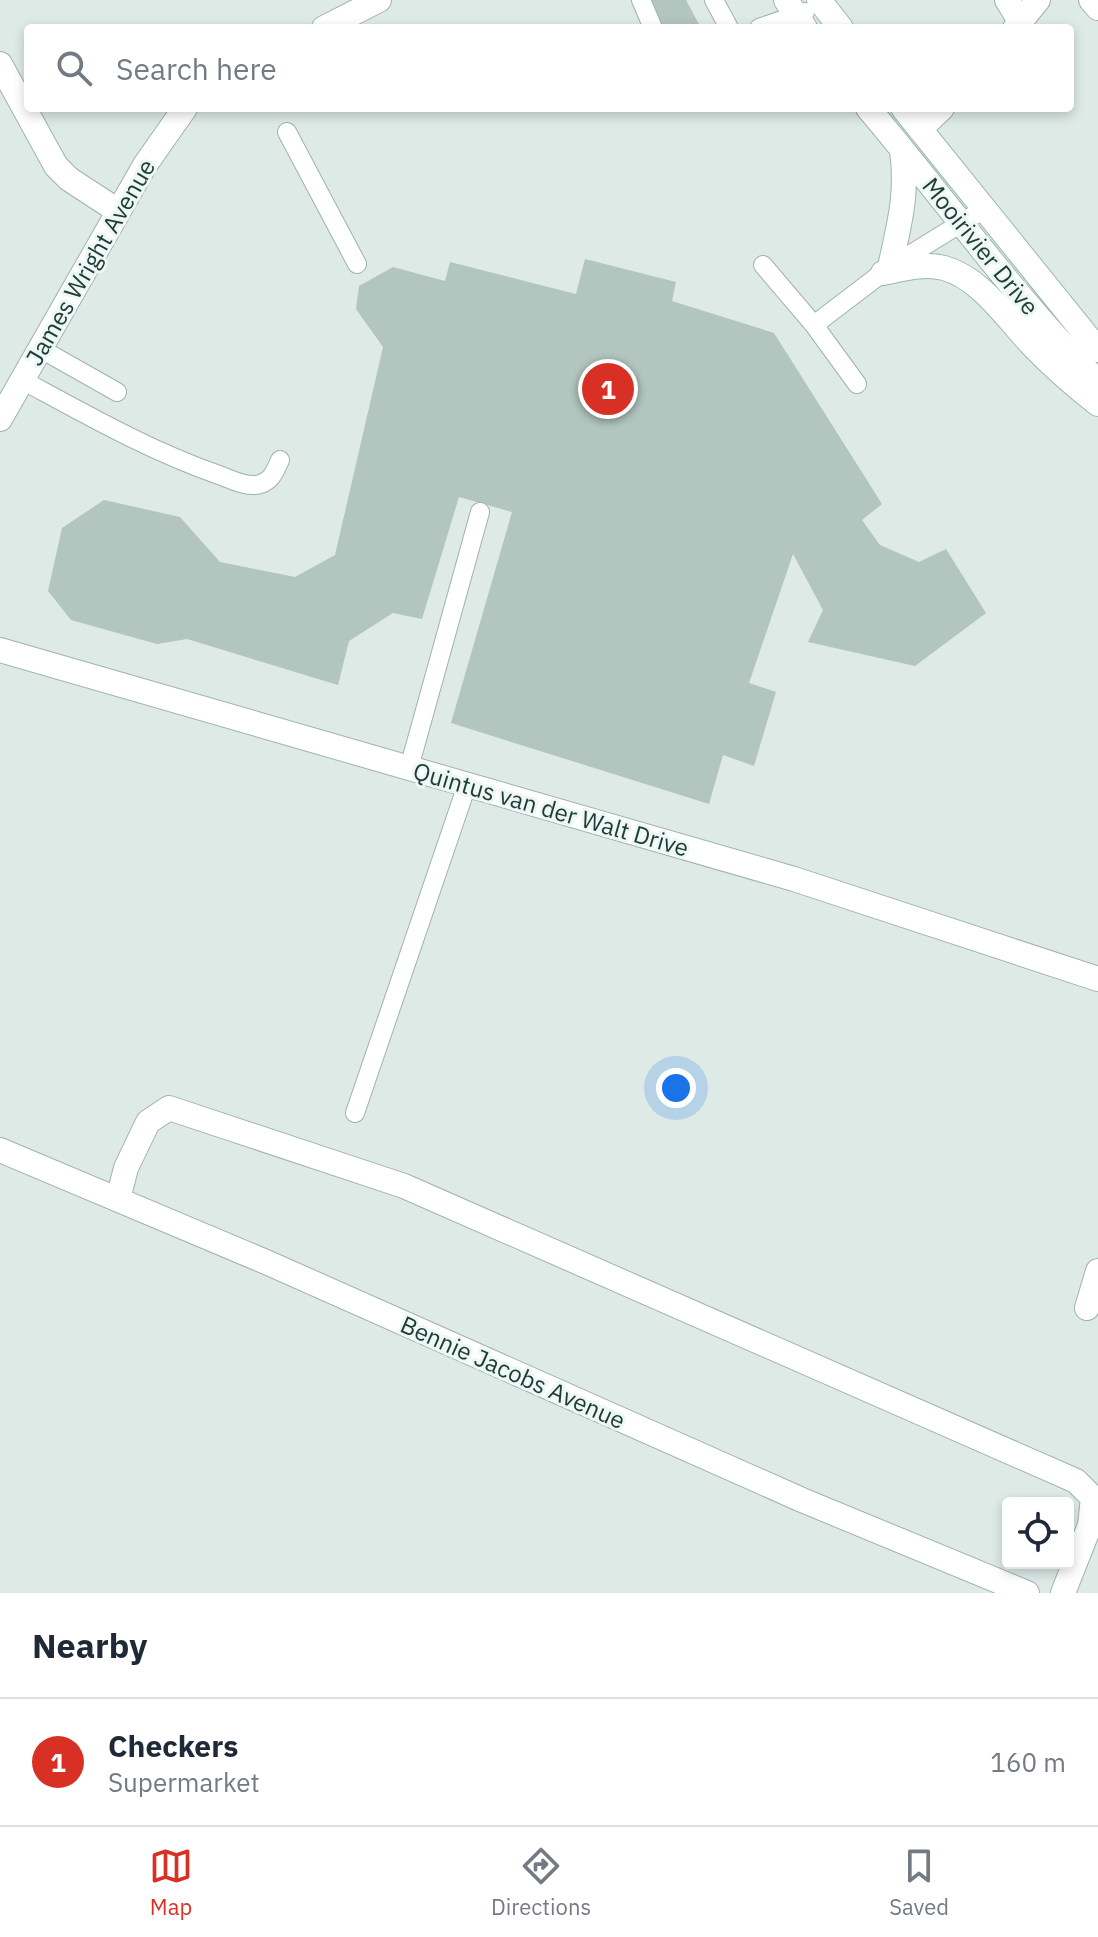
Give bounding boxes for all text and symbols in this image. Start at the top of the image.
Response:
search box [24,24,1074,112]
icon: search [52,46,96,90]
text: Search here [116,49,277,88]
street label: James Wright Avenue [18,153,162,371]
street label: Mooirivier Drive [916,171,1046,321]
pin: 1 [582,359,634,419]
street label: Quintus van der Walt Drive [410,754,692,864]
your location [656,1068,696,1108]
street label: Bennie Jacobs Avenue [396,1308,630,1436]
map controls [1002,1497,1074,1569]
button: locate [1002,1497,1074,1569]
text: Nearby [32,1623,147,1667]
text: Checkers [108,1726,238,1765]
text: 1 [50,1745,66,1779]
text: 160 m [990,1745,1066,1779]
text: Supermarket [108,1765,260,1799]
tab: Map [149,1844,193,1921]
tab: Directions [491,1844,591,1921]
tab: Saved [889,1844,949,1921]

